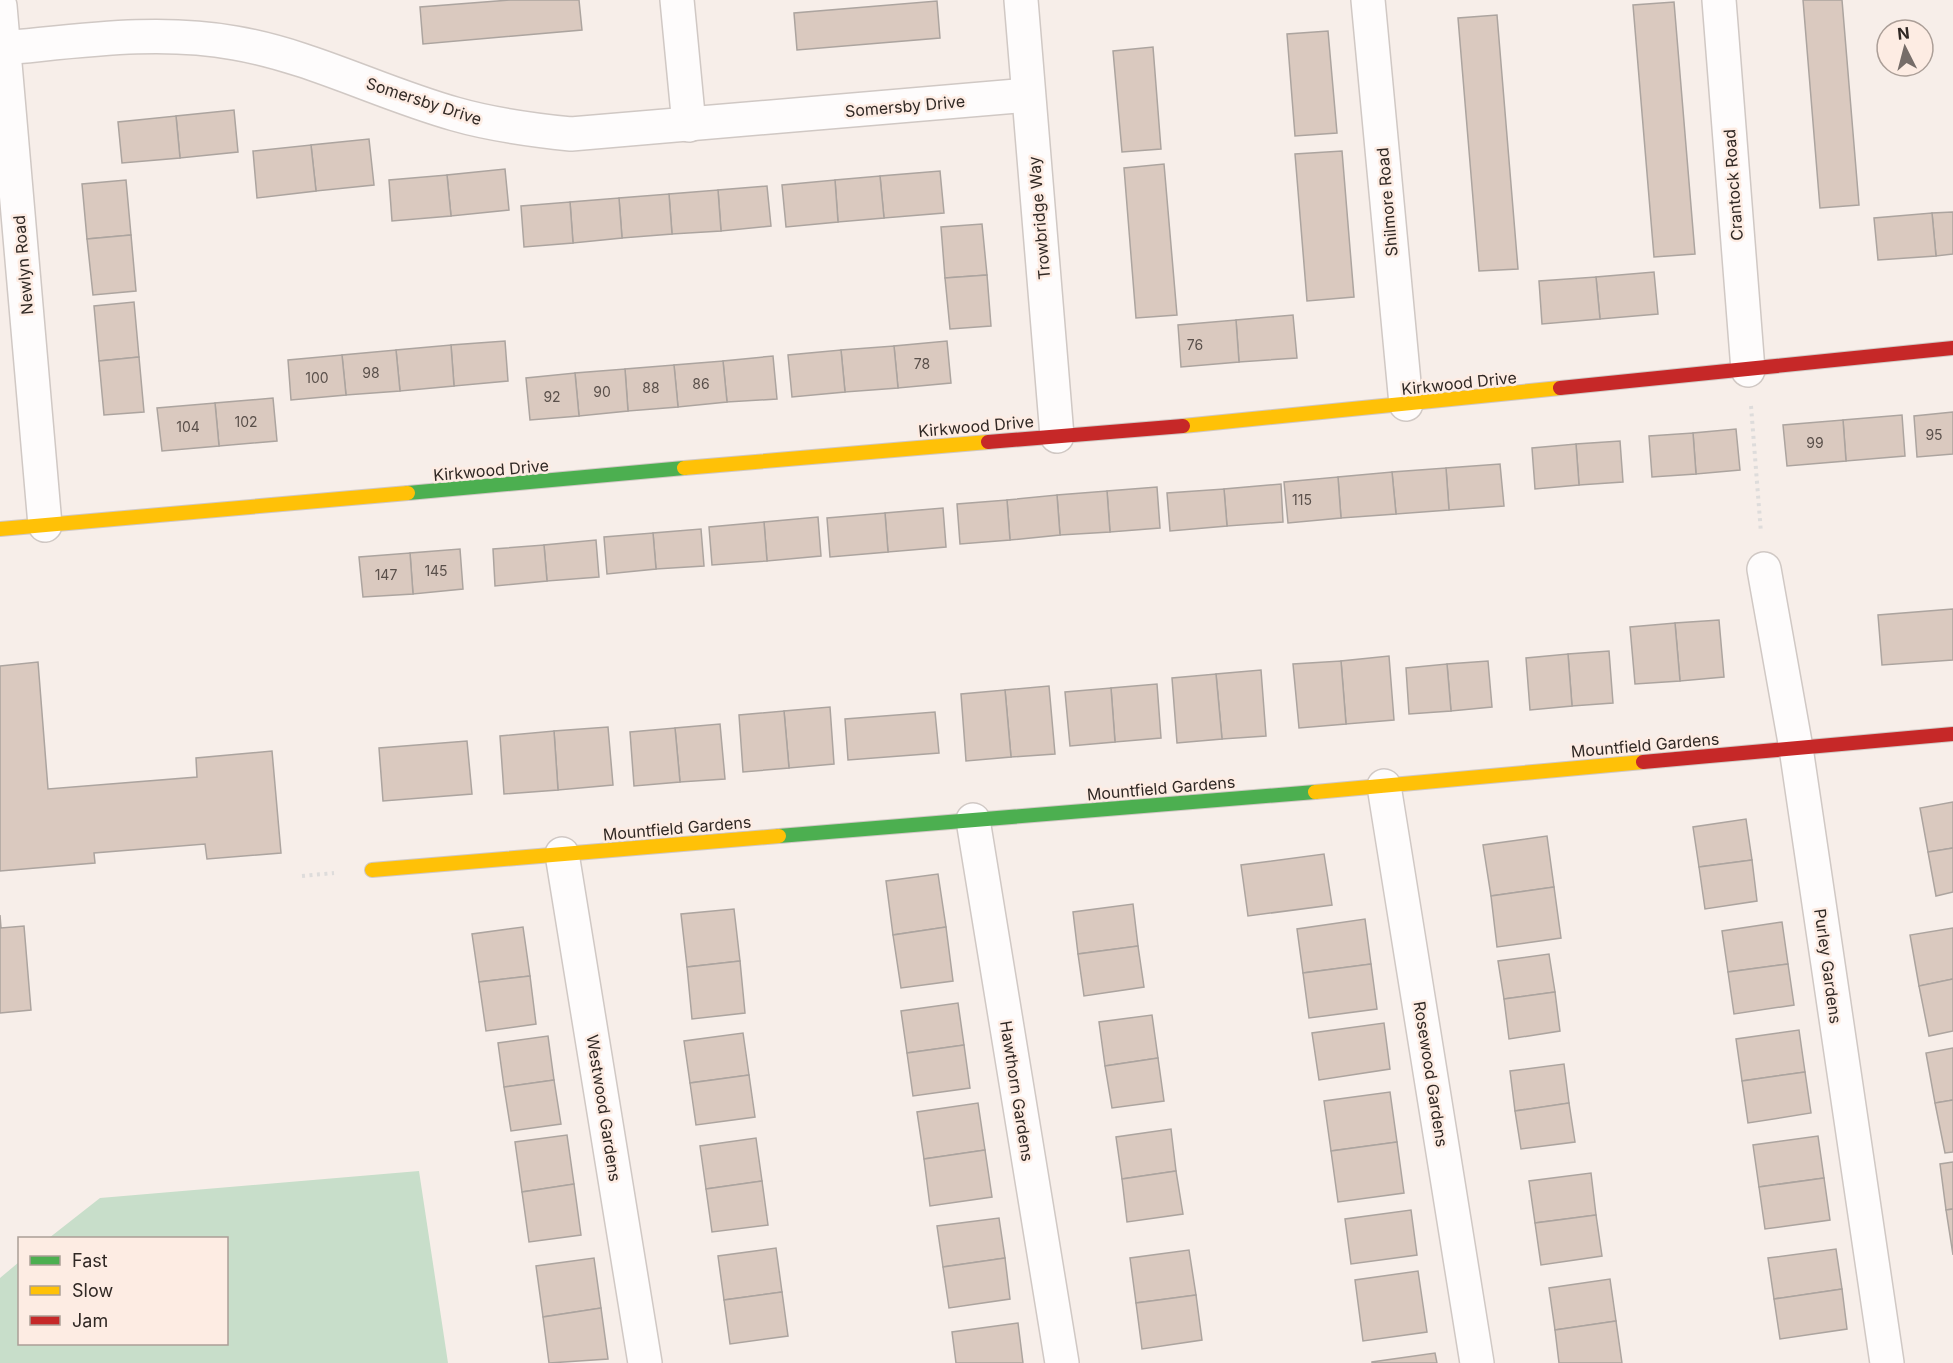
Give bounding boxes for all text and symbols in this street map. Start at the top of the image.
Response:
north arrow [1875,18,1935,78]
text: N [1896,22,1911,44]
street label: Somersby Drive [364,73,484,129]
street label: Somersby Drive [844,91,966,121]
street label: Crantock Road [1719,129,1747,241]
street label: Shilmore Road [1372,147,1402,257]
street label: Trowbridge Way [1024,156,1054,280]
street label: Newlyn Road [9,214,37,316]
house number: 76 [1187,336,1203,353]
house number: 78 [914,355,930,372]
house number: 98 [362,364,380,381]
street label: Kirkwood Drive [1400,367,1518,399]
house number: 100 [305,369,329,386]
house number: 86 [692,375,710,392]
house number: 88 [642,379,660,396]
house number: 90 [593,383,611,400]
house number: 92 [543,388,561,405]
street label: Kirkwood Drive [917,411,1035,441]
house number: 102 [234,413,258,430]
house number: 104 [176,418,200,435]
house number: 95 [1925,426,1943,443]
house number: 99 [1806,434,1824,451]
street label: Kirkwood Drive [432,455,550,485]
house number: 115 [1292,491,1312,508]
house number: 145 [424,562,448,579]
house number: 147 [375,566,397,583]
street label: Mountfield Gardens [1570,729,1720,761]
street label: Mountfield Gardens [1086,772,1236,804]
street label: Mountfield Gardens [602,812,752,844]
street label: Purley Gardens [1810,907,1846,1025]
street label: Rosewood Gardens [1410,1000,1452,1148]
street label: Hawthorn Gardens [996,1019,1038,1163]
street label: Westwood Gardens [583,1033,625,1183]
legend [18,1237,228,1345]
text: Fast [72,1250,108,1271]
text: Slow [72,1280,113,1301]
text: Jam [72,1310,108,1331]

